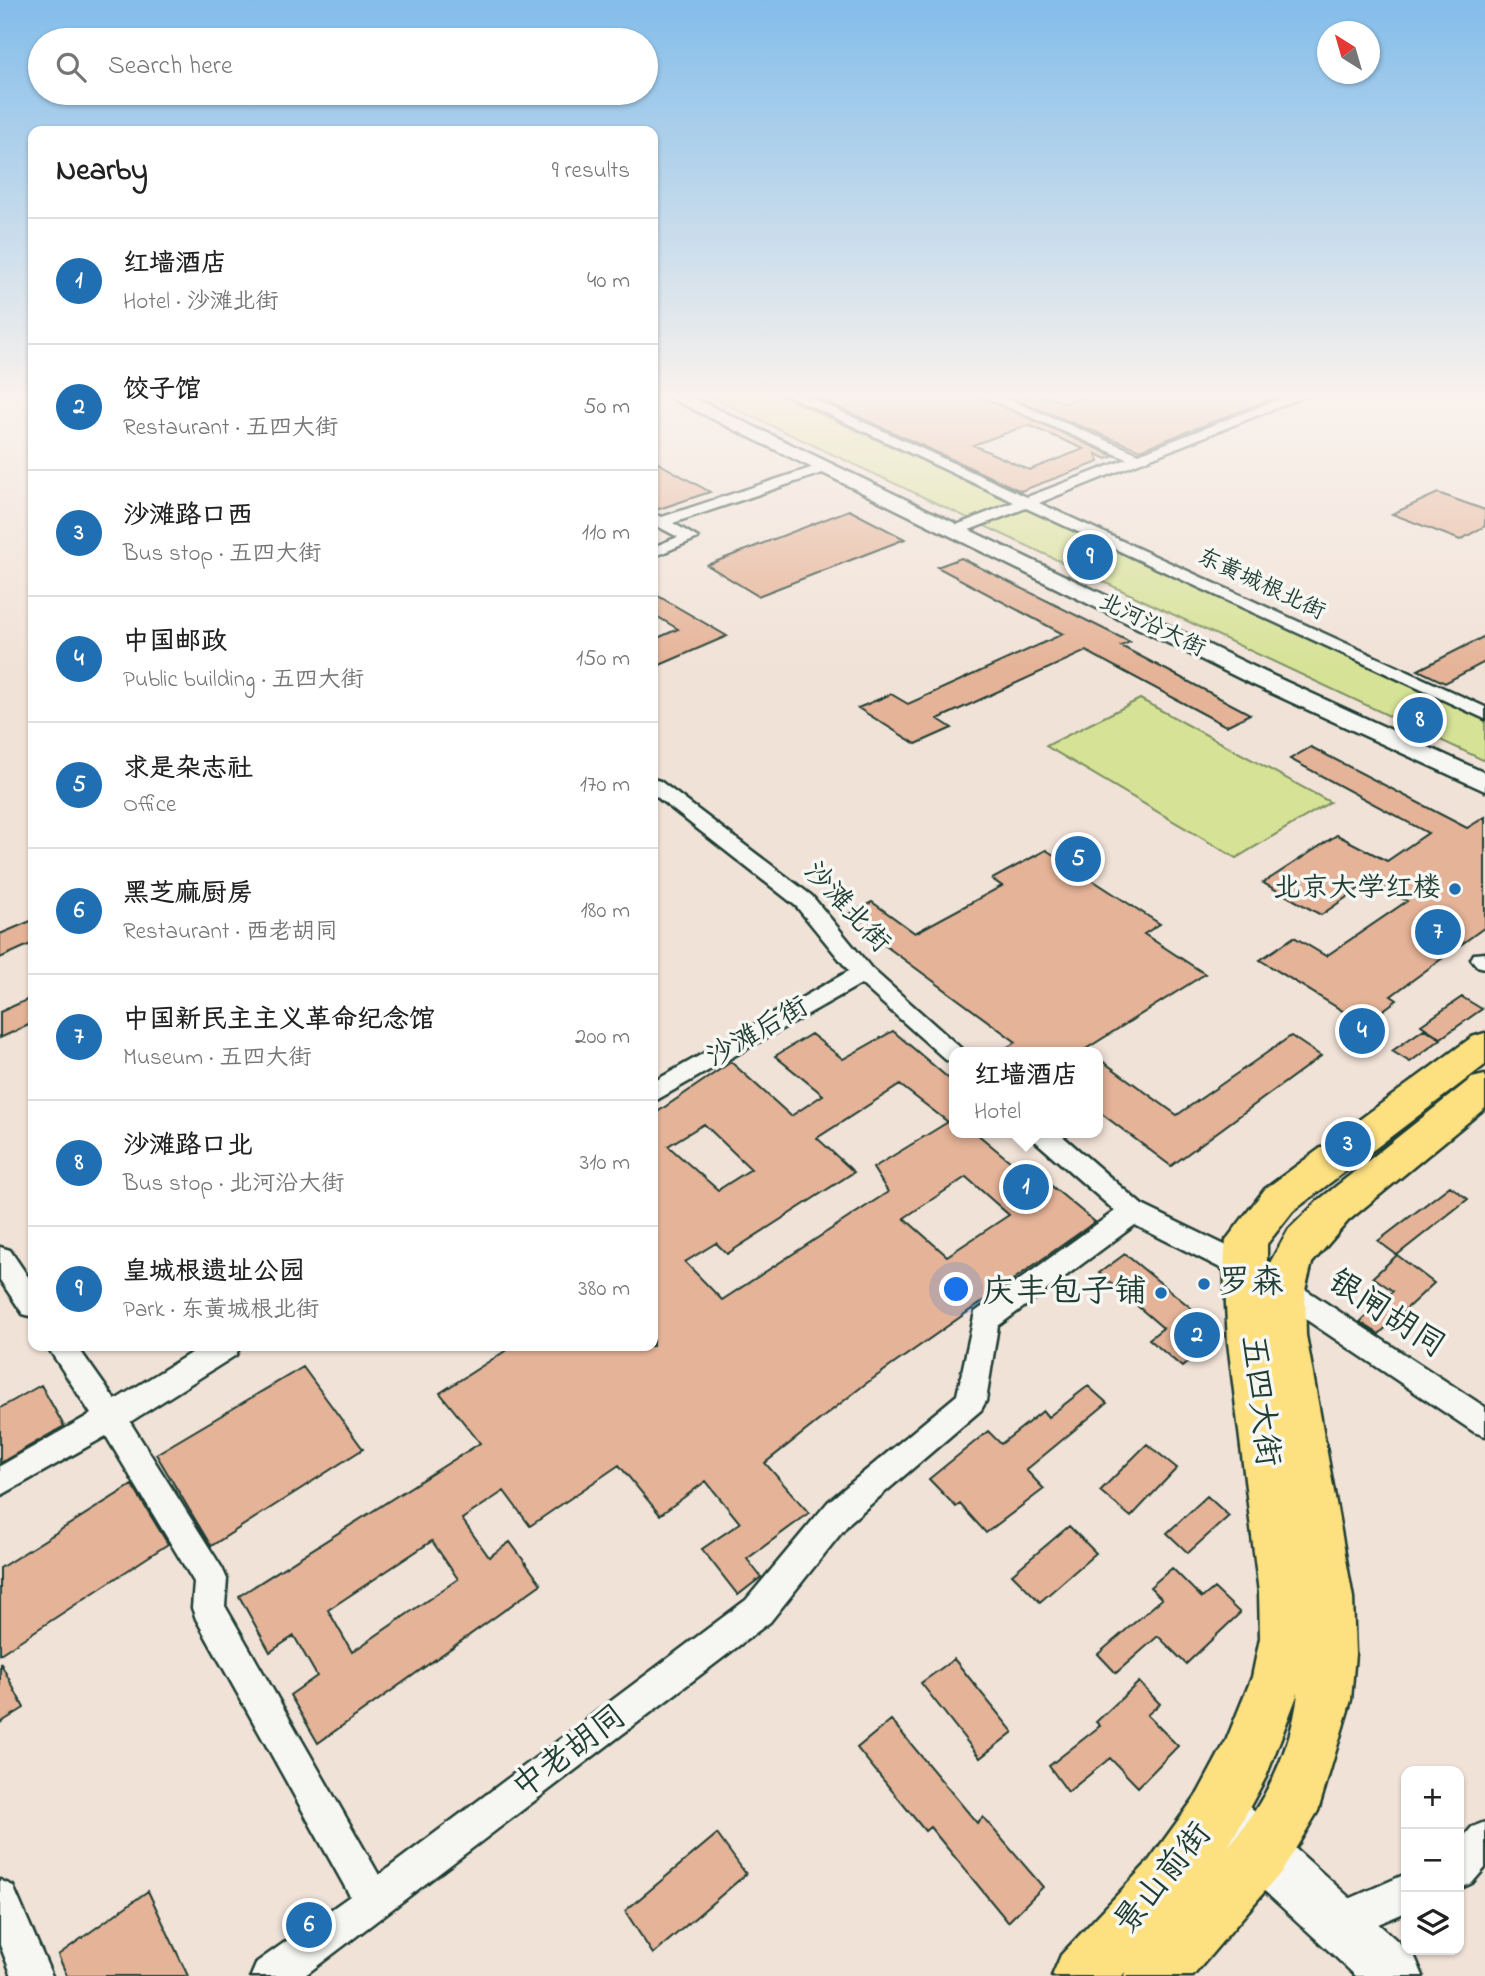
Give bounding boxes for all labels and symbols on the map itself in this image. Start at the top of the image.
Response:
north arrow [1317,21,1380,84]
pin: 9 [1067,531,1113,583]
street label: 东黄城根北街 [1191,541,1331,629]
street label: 北河沿大街 [1093,586,1211,666]
pin: 8 [1397,694,1443,746]
pin: 5 [1055,833,1101,885]
street label: 沙滩北街 [793,853,899,963]
place label: 北京大学红楼 [1273,869,1441,910]
marker: 北京大学红楼 [1447,881,1463,897]
pin: 7 [1415,906,1461,958]
street label: 沙滩后街 [699,987,817,1079]
pin: 4 [1339,1005,1385,1057]
pin: 3 [1325,1118,1371,1170]
pin: 1 [1003,1161,1049,1213]
street label: 银闸胡同 [1318,1259,1454,1371]
place label: 罗森 [1218,1260,1284,1308]
place label: 庆丰包子铺 [982,1269,1147,1317]
your location [939,1272,973,1306]
marker: 罗森 [1196,1276,1212,1292]
marker: 庆丰包子铺 [1153,1285,1169,1301]
pin: 2 [1174,1309,1220,1361]
street label: 五四大街 [1227,1333,1291,1469]
street label: 中老胡同 [503,1694,637,1812]
street label: 景山前街 [1104,1813,1224,1945]
pin: 6 [286,1899,332,1951]

